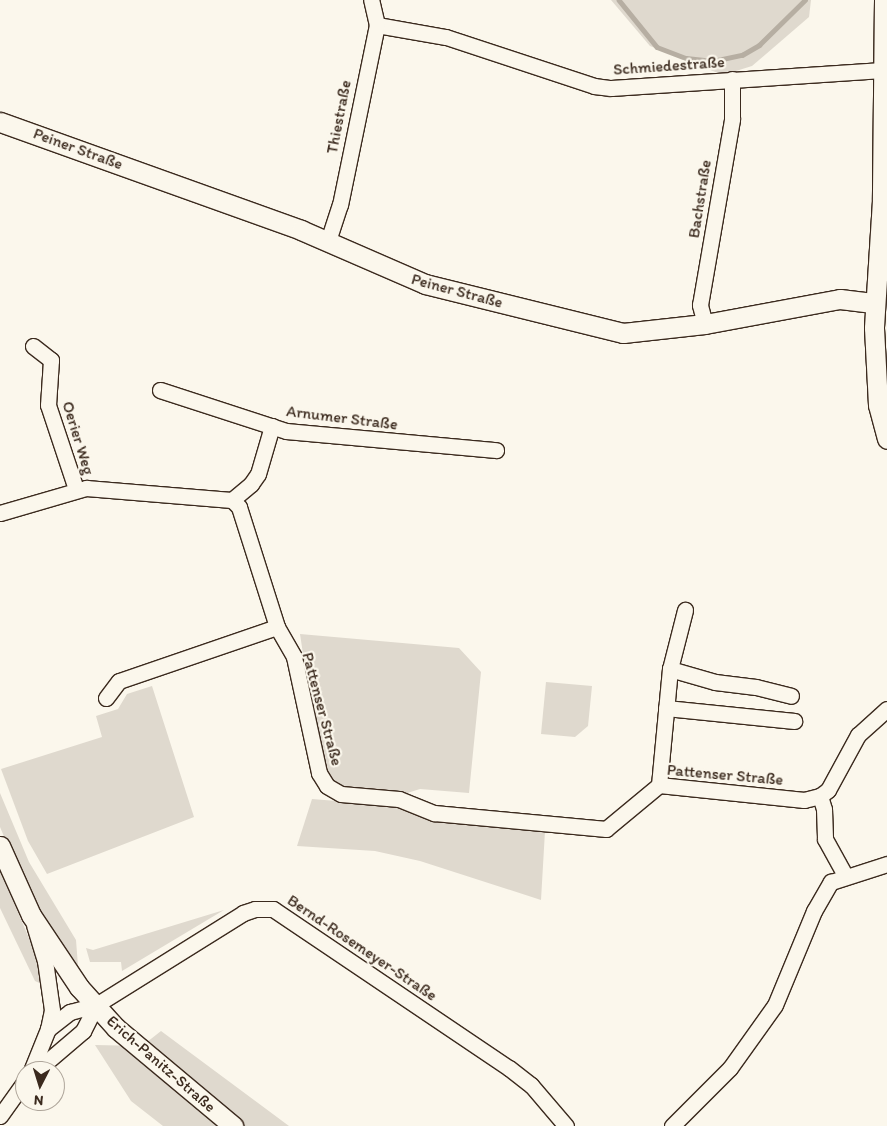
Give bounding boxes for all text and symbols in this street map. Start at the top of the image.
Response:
street label: Schmiedestraße [613,53,725,79]
street label: Thiestraße [322,79,356,155]
street label: Peiner Straße [31,124,125,174]
street label: Bachstraße [684,158,716,240]
street label: Peiner Straße [409,270,505,312]
street label: Oerier Weg [58,399,98,477]
street label: Arnumer Straße [285,402,399,434]
street label: Pattenser Straße [298,650,346,768]
street label: Pattenser Straße [666,760,784,790]
street label: Bernd-Rosemeyer-Straße [284,891,440,1005]
street label: Erich-Panitz-Straße [103,1011,219,1117]
north arrow [15,1061,65,1111]
text: N [33,1092,44,1109]

